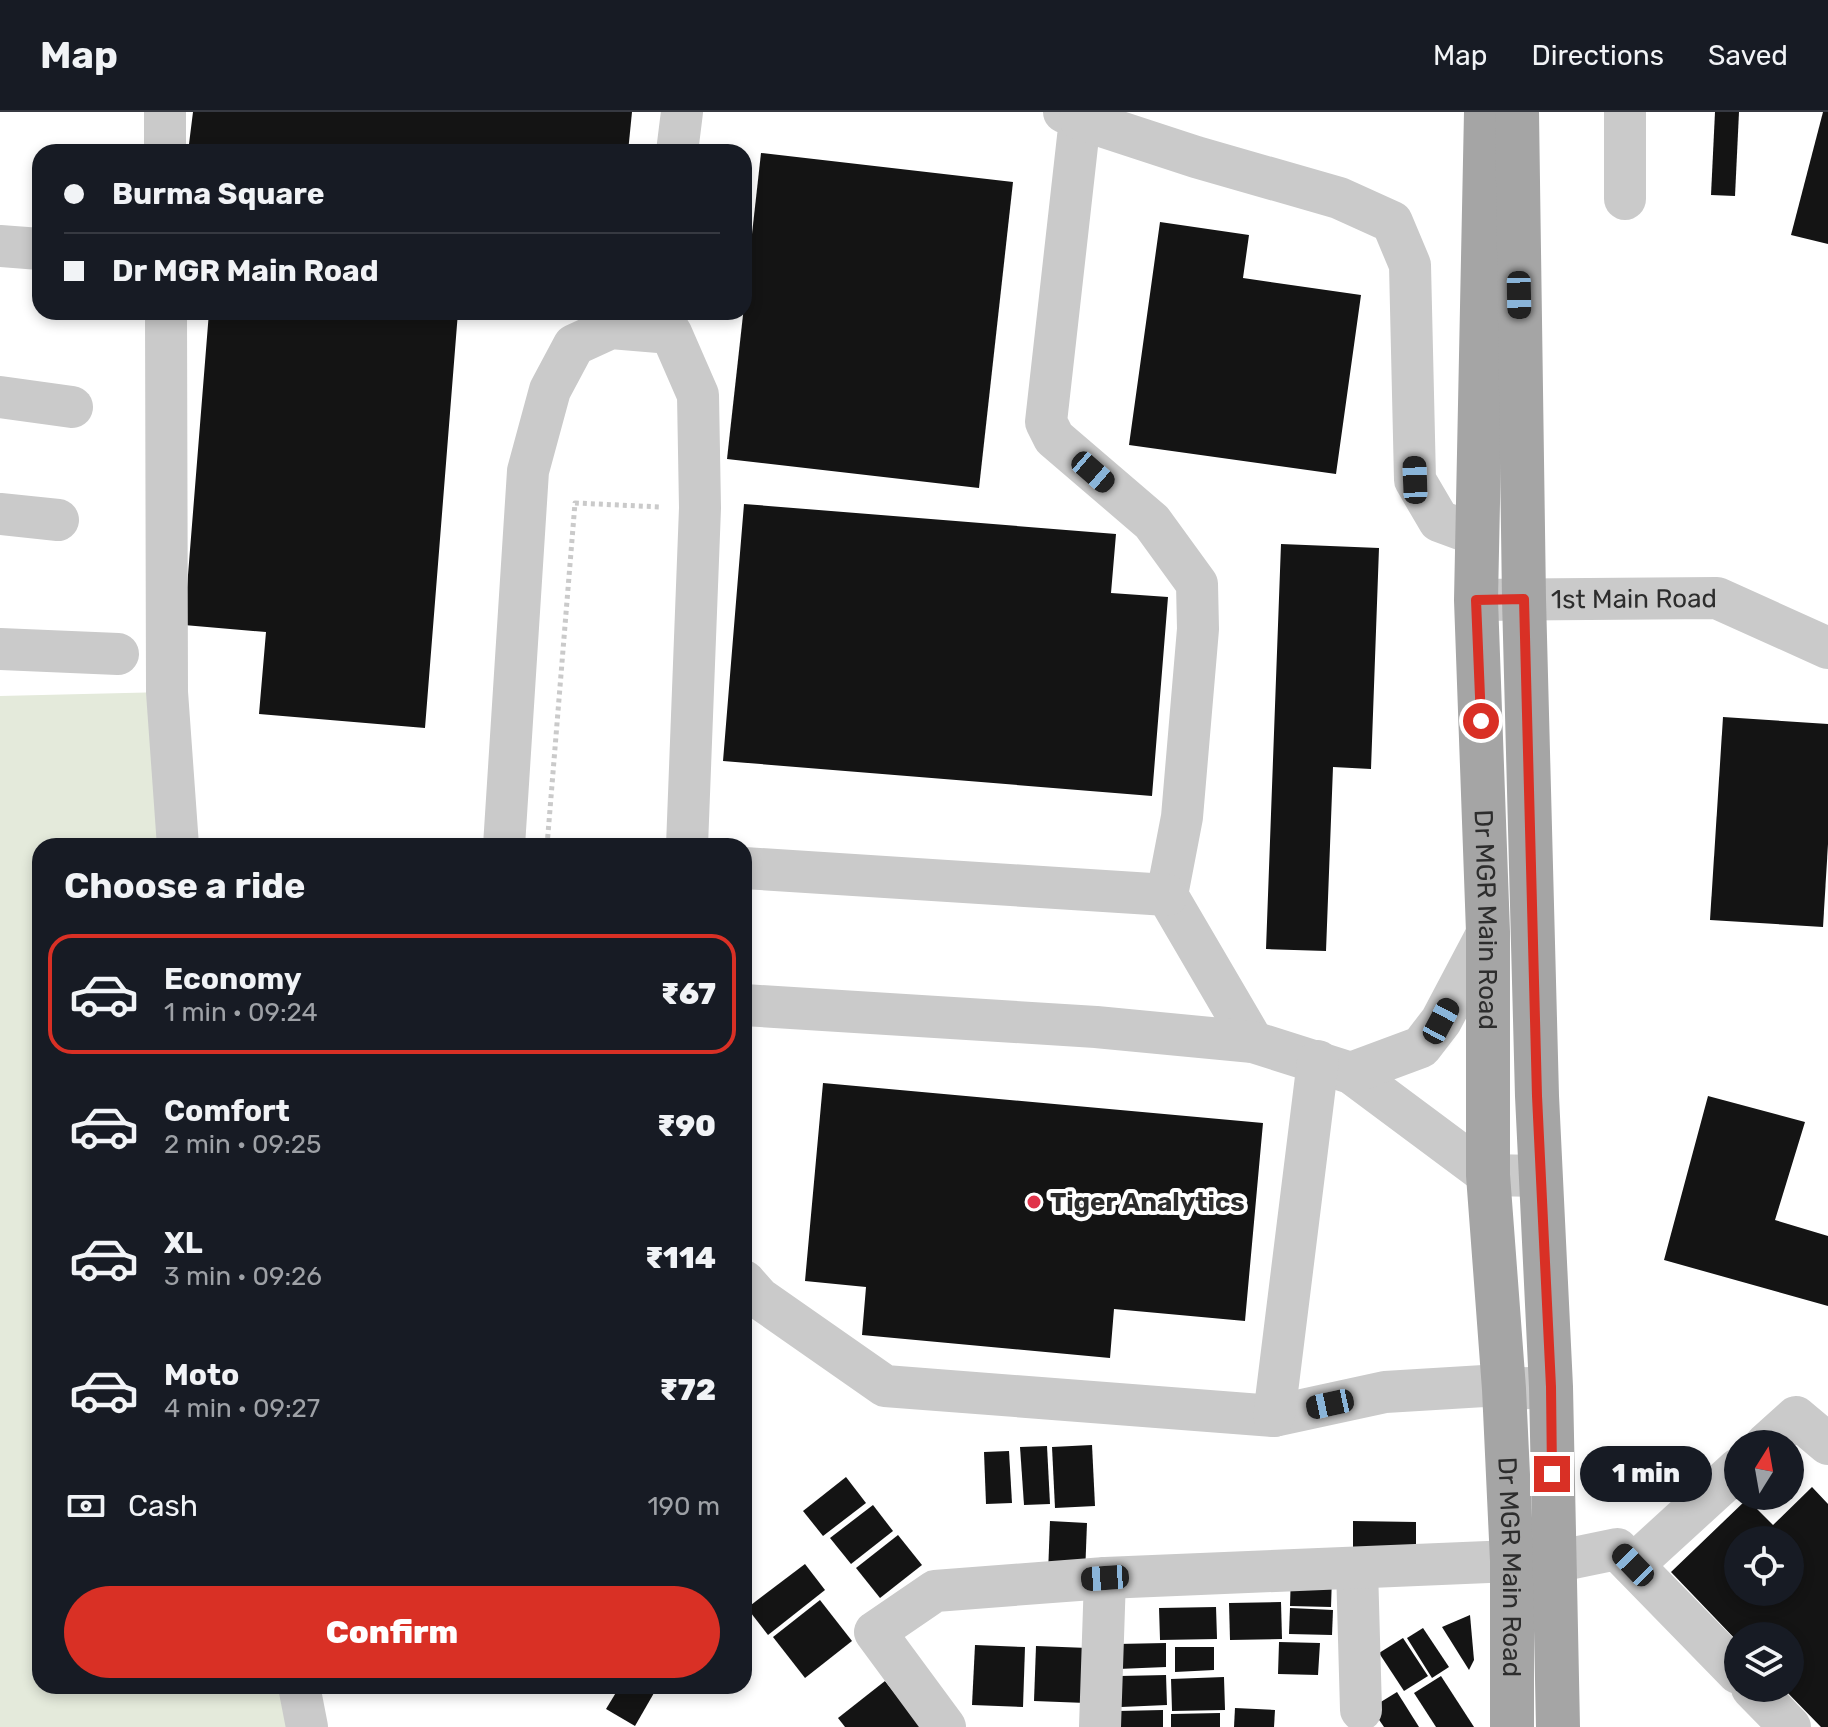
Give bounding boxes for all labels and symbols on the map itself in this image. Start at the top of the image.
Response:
car [1507,271,1531,319]
car [1067,447,1119,497]
car [1402,456,1428,504]
street label: 1st Main Road [1551,583,1717,615]
route start [1463,703,1499,739]
street label: Dr MGR Main Road [1468,809,1504,1030]
car [1419,994,1463,1048]
place label: Tiger Analytics [1050,1187,1245,1218]
marker: Tiger Analytics [1025,1193,1043,1211]
car [1304,1387,1356,1421]
north arrow [1724,1430,1804,1510]
callout: 1 min [1580,1446,1712,1502]
street label: Dr MGR Main Road [1492,1456,1528,1677]
route end [1534,1456,1570,1492]
car [1608,1539,1658,1591]
car [1080,1564,1130,1592]

